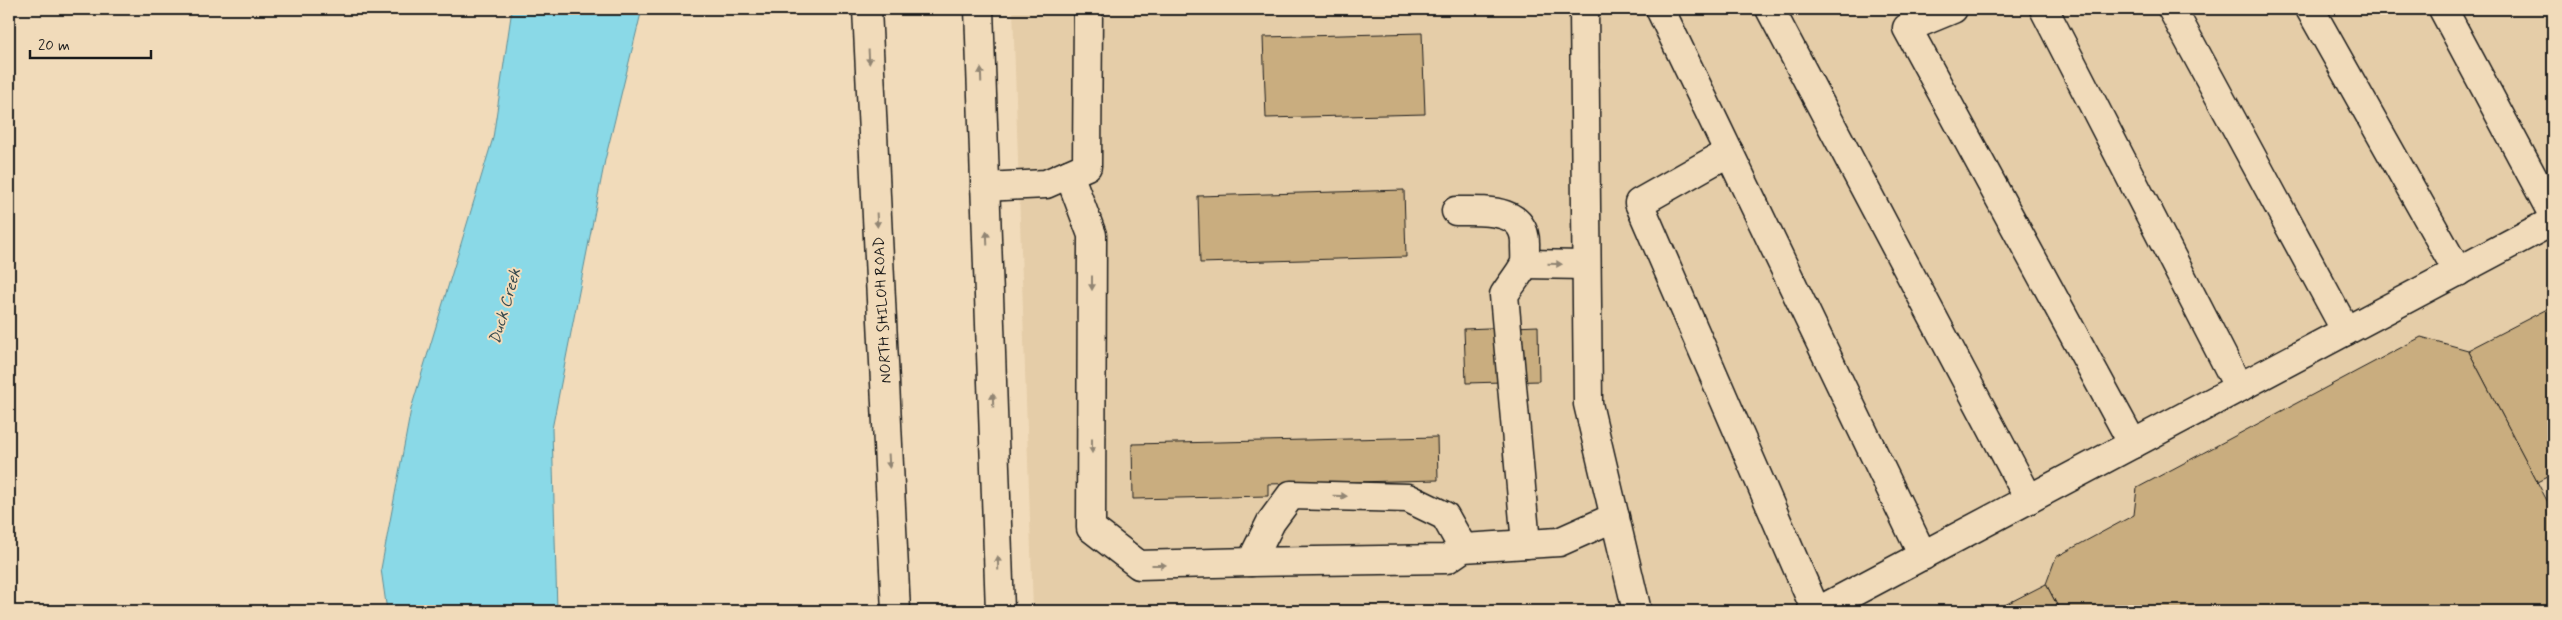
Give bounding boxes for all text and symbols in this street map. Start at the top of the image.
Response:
scale bar [30,28,151,60]
text: 20 m [38,36,70,56]
one-way arrow [866,50,874,66]
one-way arrow [977,67,985,83]
one-way arrow [874,212,882,228]
one-way arrow [983,229,991,245]
street label: NORTH SHILOH ROAD [869,236,897,384]
one-way arrow [1547,260,1563,268]
water label: Duck Creek [485,266,526,347]
one-way arrow [1088,276,1096,292]
one-way arrow [988,392,996,408]
one-way arrow [1088,438,1096,454]
one-way arrow [885,453,893,469]
one-way arrow [1332,492,1348,500]
one-way arrow [994,554,1002,570]
one-way arrow [1151,561,1167,569]

